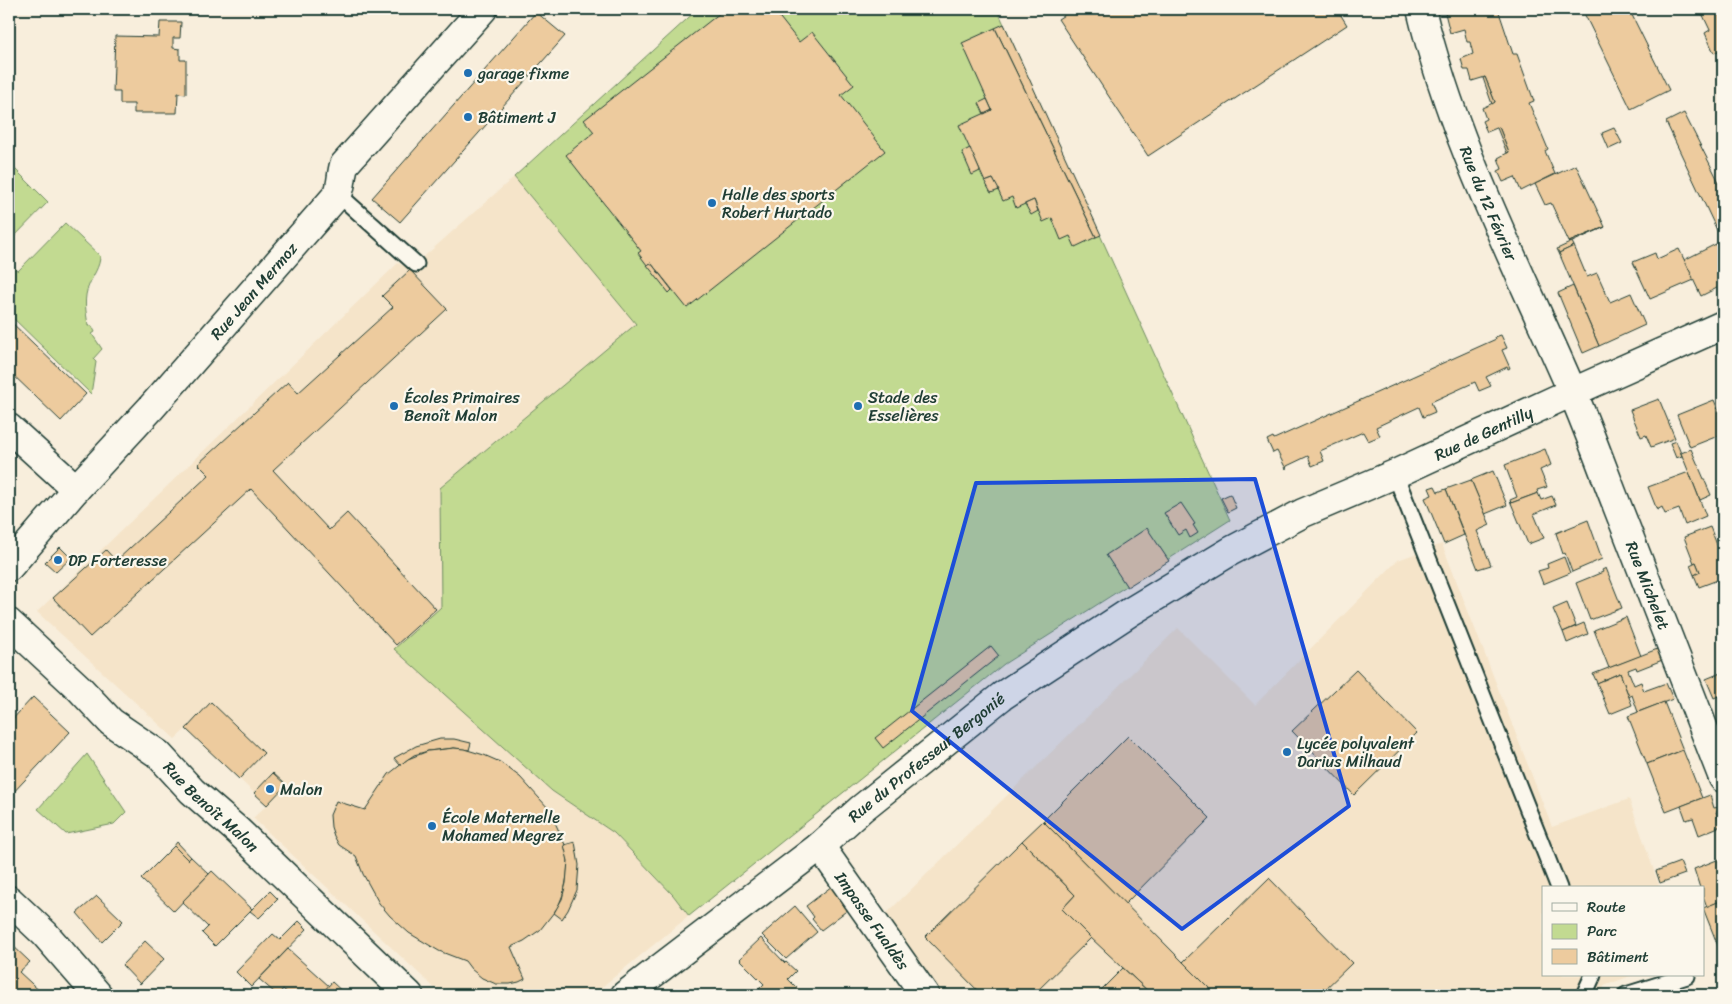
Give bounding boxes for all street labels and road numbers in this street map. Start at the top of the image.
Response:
street label: Rue du 12 Février [1451,142,1526,267]
street label: Rue Jean Mermoz [203,235,305,347]
street label: Rue de Gentilly [1429,398,1538,469]
street label: Rue Michelet [1617,537,1678,634]
street label: Rue du Professeur Bergonié [841,685,1012,830]
street label: Rue Benoît Malon [156,754,266,860]
street label: Impasse Fualdès [826,864,917,977]

